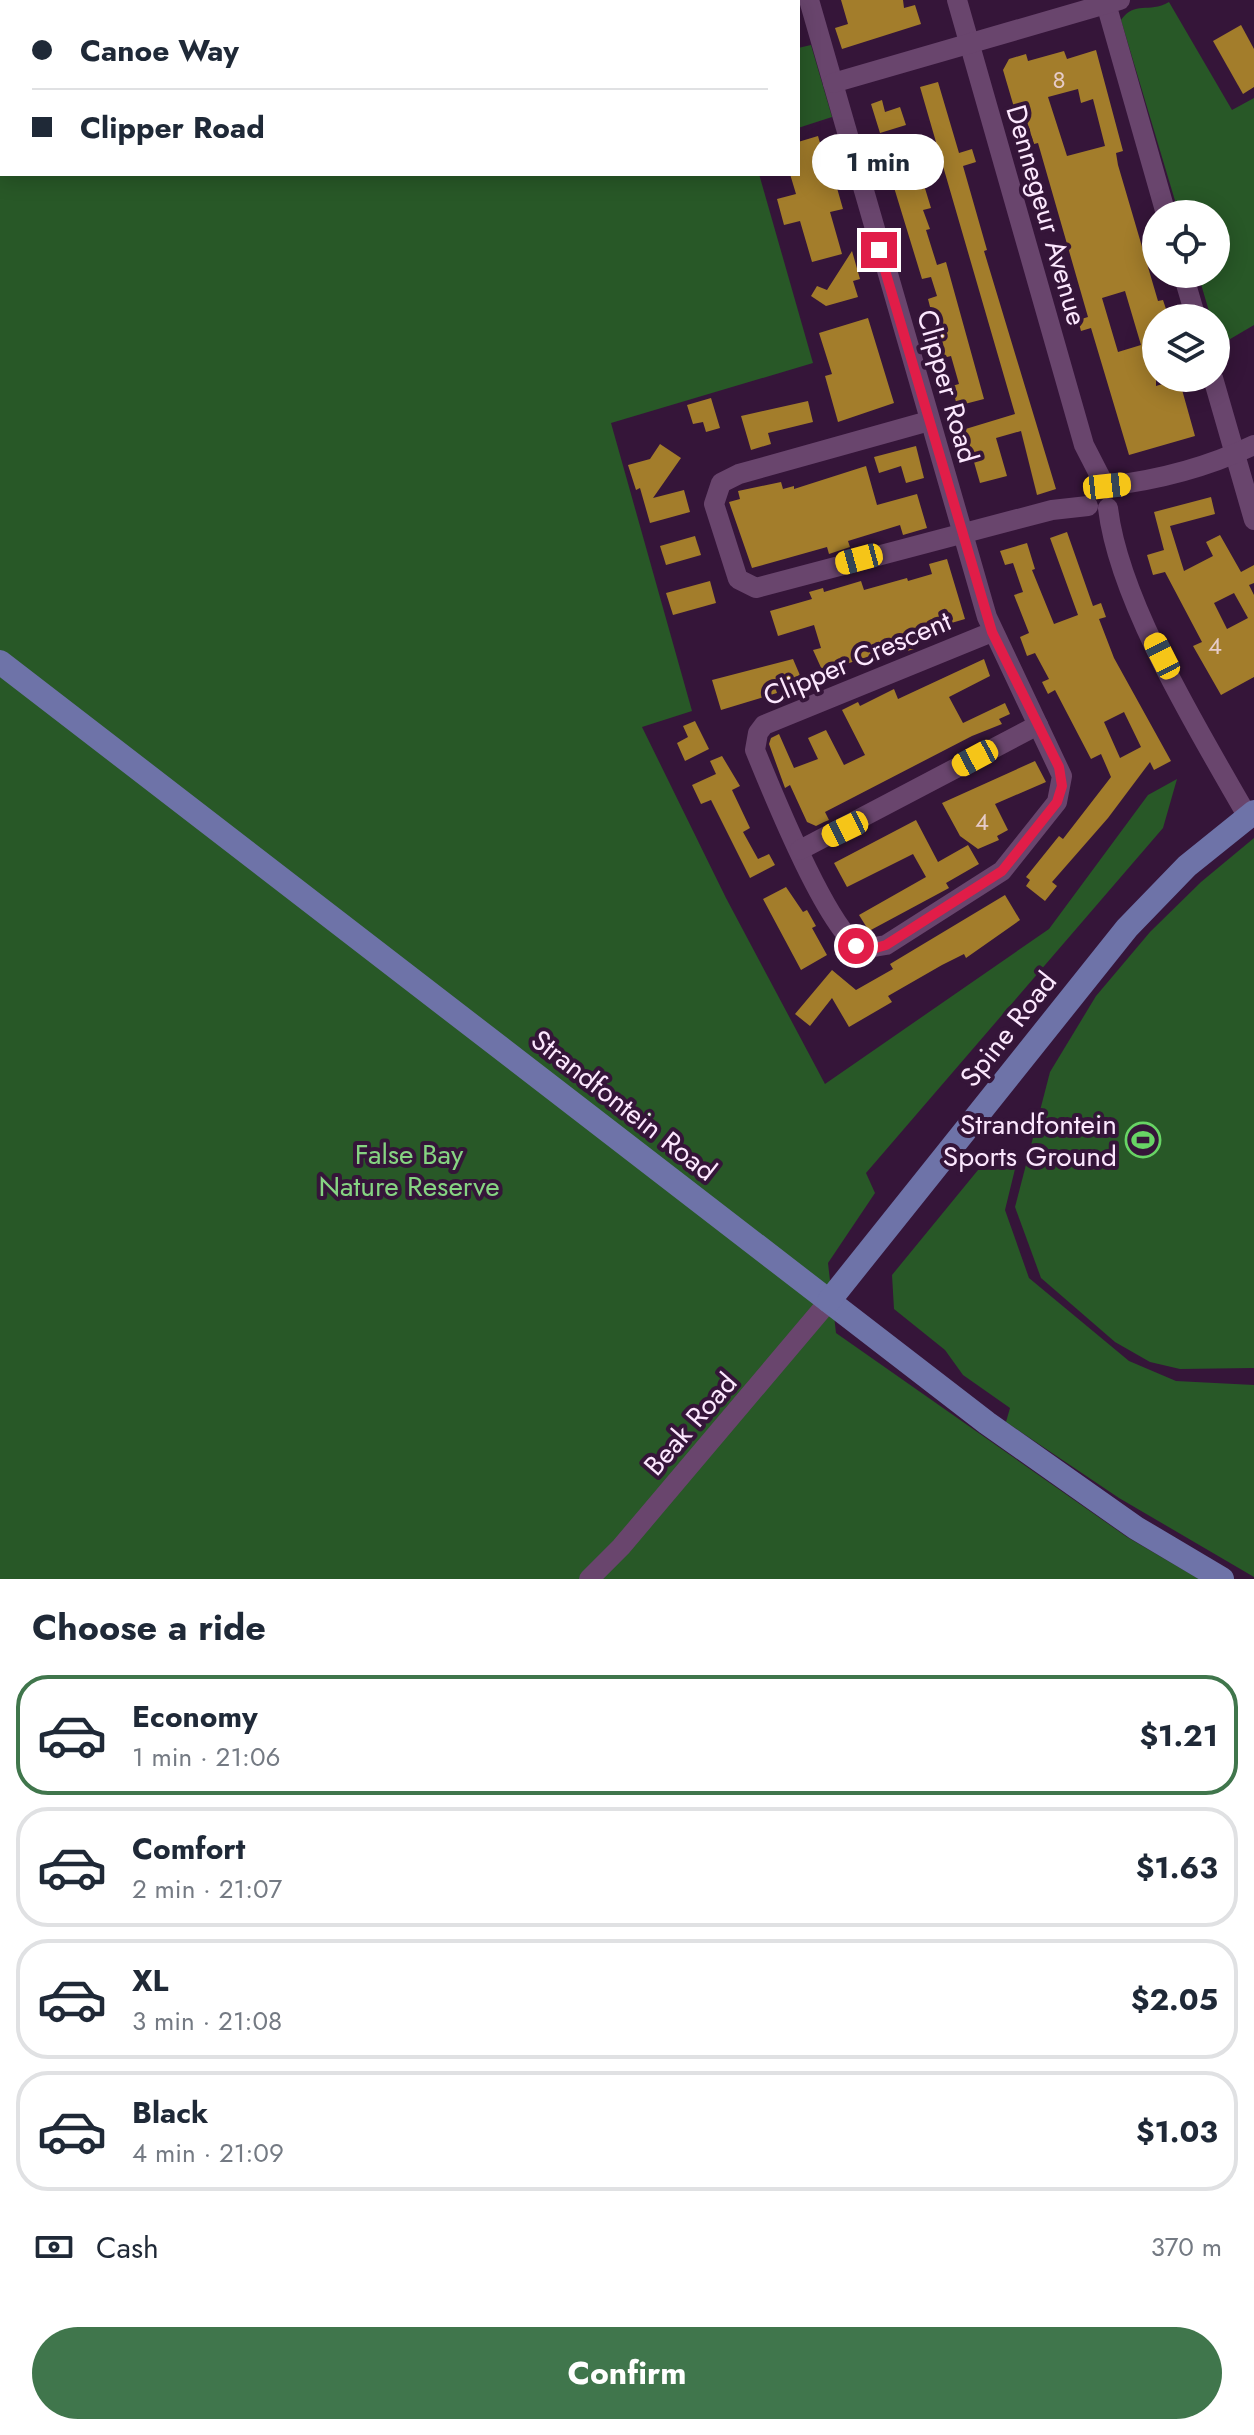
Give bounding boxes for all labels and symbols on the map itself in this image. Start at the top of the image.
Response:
house number: 8 [1052,62,1066,97]
street label: Dennegeur Avenue [995,100,1098,330]
callout: 1 min [813,134,945,190]
route end [861,232,897,268]
street label: Clipper Road [906,305,989,468]
car [1082,472,1132,500]
car [833,541,885,577]
street label: Clipper Crescent [757,600,958,717]
house number: 4 [1208,628,1222,663]
car [1140,629,1184,683]
car [948,736,1002,780]
house number: 4 [975,804,989,839]
car [818,808,872,850]
route start [838,928,874,964]
street label: Spine Road [950,963,1067,1096]
street label: Strandfontein Road [522,1020,725,1191]
place label: Strandfontein Sports Ground [943,1104,1117,1177]
sports icon: Strandfontein Sports Ground [1124,1121,1162,1159]
park label: False Bay Nature Reserve [318,1134,500,1207]
street label: Beak Road [634,1364,747,1485]

